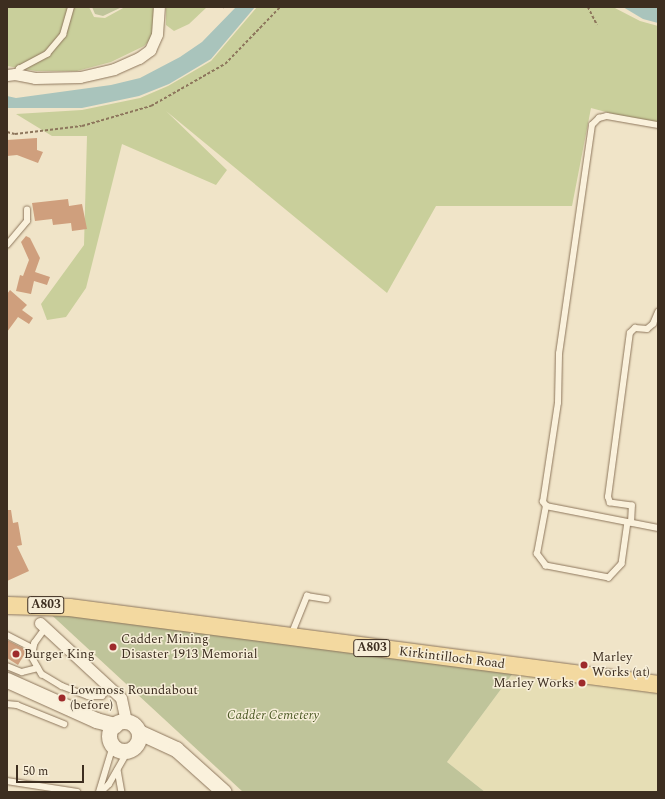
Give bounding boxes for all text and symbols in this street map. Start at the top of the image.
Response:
road number: A803 [27,595,65,615]
place label: Cadder Mining Disaster 1913 Memorial [121,632,257,663]
road number: A803 [353,638,391,658]
marker: Cadder Mining Disaster 1913 Memorial [108,642,118,652]
street label: Kirkintilloch Road [398,644,506,672]
place label: Burger King [24,646,95,662]
marker: Burger King [11,649,21,659]
place label: Marley Works (at) [592,650,650,681]
marker: Marley Works (at) [579,660,589,670]
place label: Marley Works [493,675,574,691]
marker: Marley Works [577,678,587,688]
place label: Lowmoss Roundabout (before) [70,683,198,714]
marker: Lowmoss Roundabout (before) [57,693,67,703]
park label: Cadder Cemetery [227,707,319,723]
scale bar [18,757,86,783]
text: 50 m [23,762,48,781]

